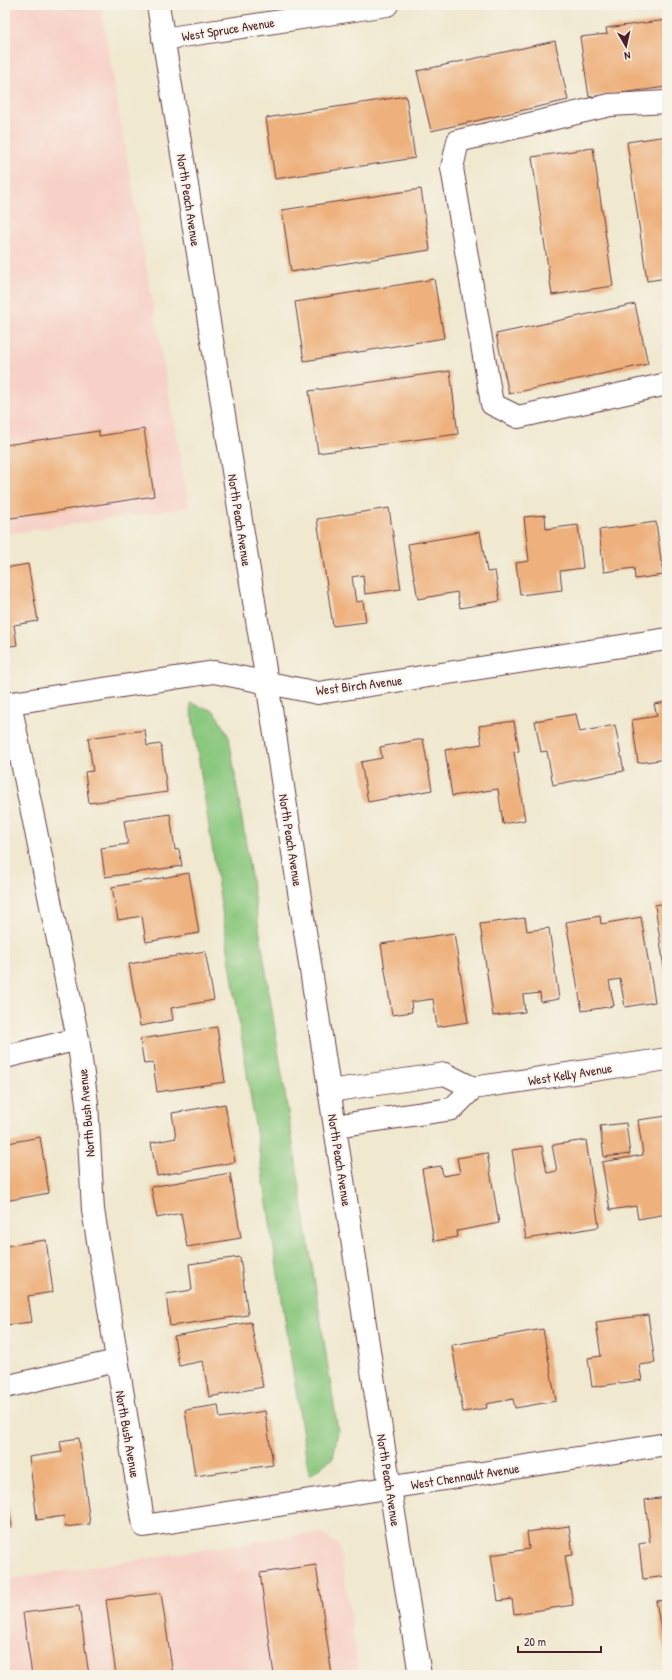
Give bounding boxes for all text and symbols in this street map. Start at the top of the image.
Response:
street label: West Spruce Avenue [180,13,276,45]
north arrow [606,26,646,66]
text: N [623,49,632,63]
street label: North Peach Avenue [173,153,205,247]
street label: North Peach Avenue [224,473,256,567]
street label: West Birch Avenue [315,671,403,699]
street label: North Peach Avenue [275,793,307,887]
street label: West Kelly Avenue [527,1058,613,1090]
street label: North Bush Avenue [73,1068,99,1158]
street label: North Peach Avenue [324,1113,356,1207]
street label: North Bush Avenue [111,1389,145,1479]
street label: North Peach Avenue [373,1433,405,1527]
street label: West Chennault Avenue [410,1459,520,1493]
scale bar [518,1628,601,1654]
text: 20 m [524,1633,546,1650]

